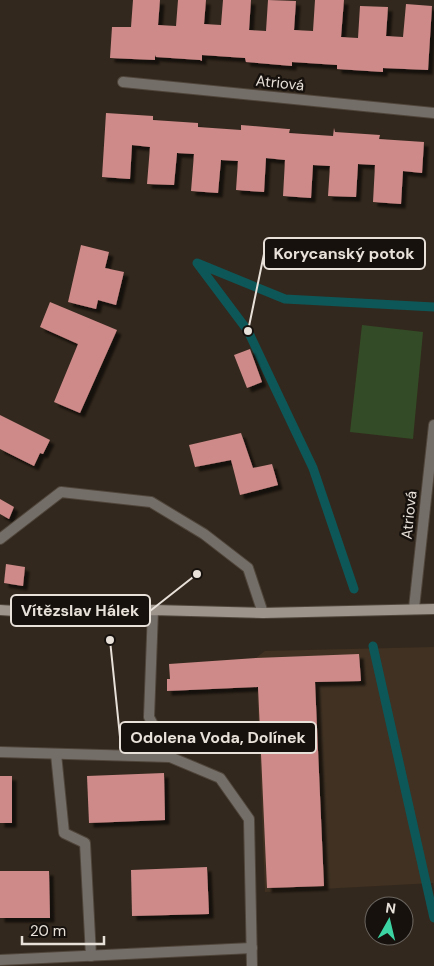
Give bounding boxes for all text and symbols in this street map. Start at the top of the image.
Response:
street label: Atriová [255,71,305,95]
callout: Korycanský potok [264,238,425,269]
text: Korycanský potok [274,243,415,264]
street label: Atriová [397,490,421,540]
callout: Vítězslav Hálek [11,595,150,626]
text: Vítězslav Hálek [21,600,140,621]
callout: Odolena Voda, Dolínek [120,722,316,753]
text: Odolena Voda, Dolínek [130,727,307,748]
north arrow [364,896,414,946]
text: N [384,899,397,918]
scale bar [22,914,105,946]
text: 20 m [30,921,66,941]

